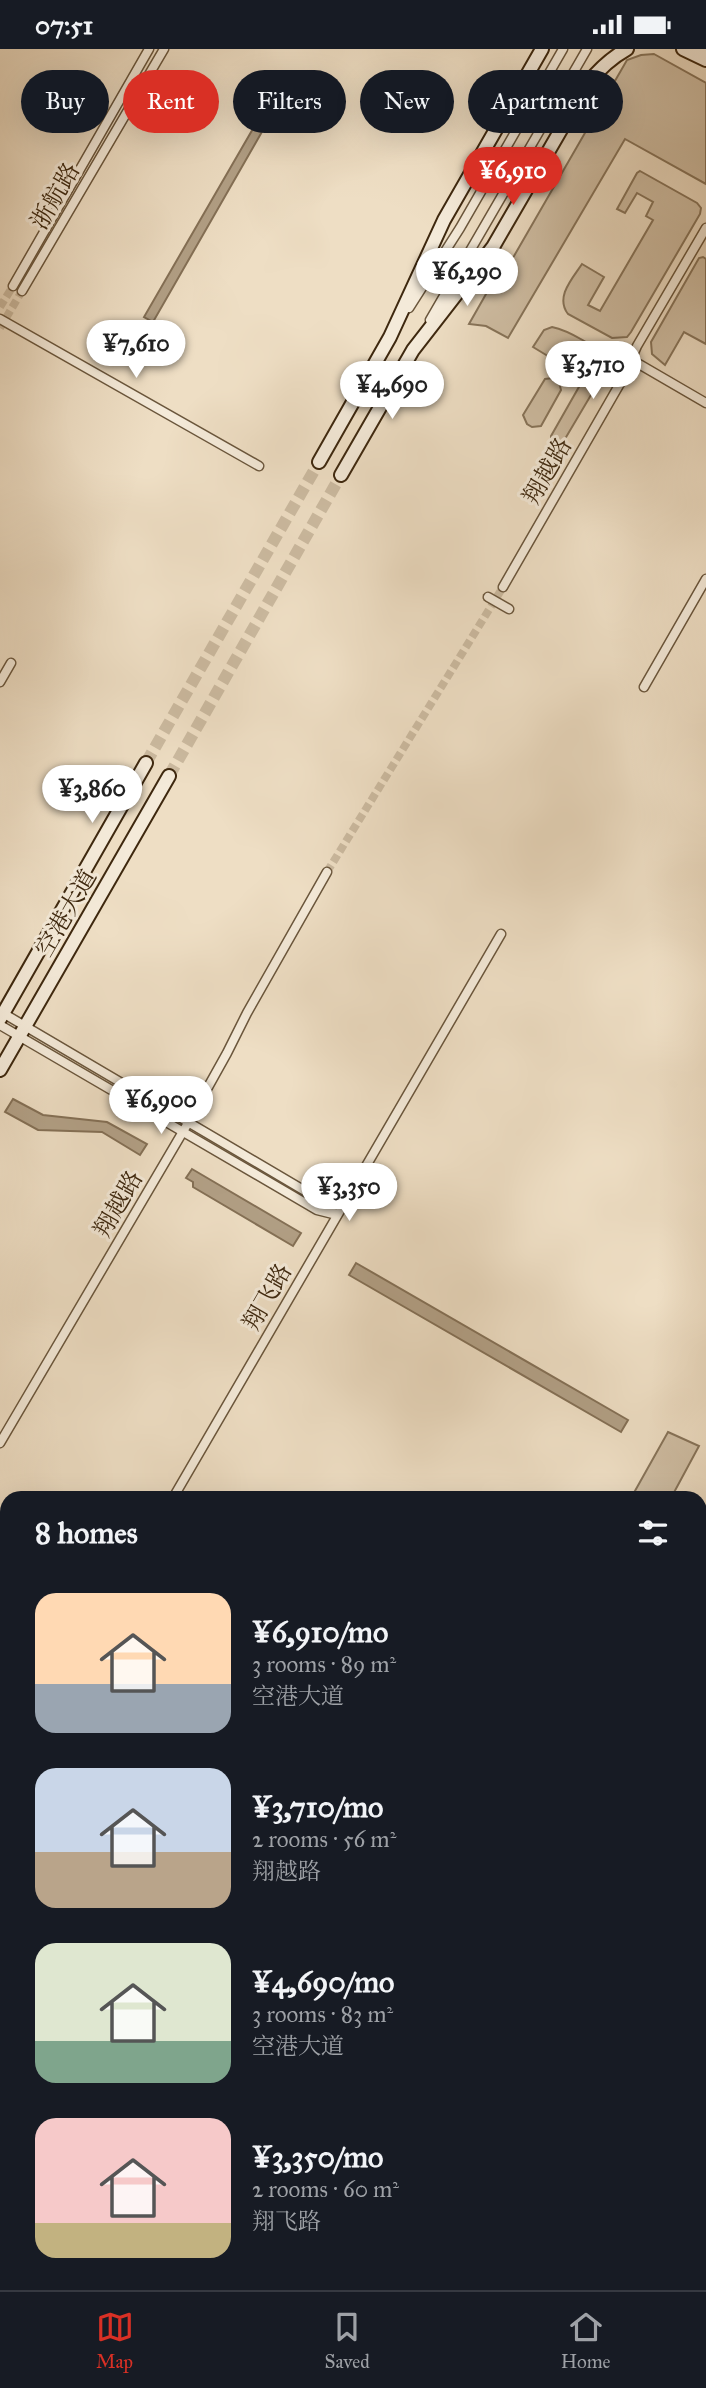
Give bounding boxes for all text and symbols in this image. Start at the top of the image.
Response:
text: 07:51 [35,9,93,41]
chip: Buy [21,70,109,133]
chip: Rent [123,70,219,133]
chip: Filters [233,70,346,133]
chip: New [360,70,454,133]
chip: Apartment [468,70,623,133]
pin: ¥6,910 [456,148,570,207]
text: ¥6,910 [479,156,547,184]
street label: 浙航路 [24,157,86,235]
pin: ¥6,290 [410,249,524,308]
text: ¥6,290 [432,257,502,285]
pin: ¥7,610 [79,321,193,380]
text: ¥7,610 [102,329,170,357]
pin: ¥3,710 [536,341,650,401]
text: ¥3,710 [561,350,625,378]
pin: ¥4,690 [335,361,449,421]
text: ¥4,690 [356,370,428,398]
street label: 翔越路 [516,432,578,510]
pin: ¥3,860 [35,765,149,825]
text: ¥3,860 [58,774,126,802]
street label: 空港大道 [29,864,103,962]
pin: ¥6,900 [104,1077,218,1136]
text: ¥6,900 [125,1085,197,1113]
pin: ¥3,350 [292,1163,406,1223]
street label: 翔越路 [87,1165,149,1243]
text: ¥3,350 [317,1172,381,1200]
street label: 翔飞路 [236,1258,298,1336]
icon: filters [634,1514,672,1552]
text: 8 homes [35,1515,138,1551]
text: ¥6,910/mo [252,1614,388,1650]
icon: home [91,1621,175,1705]
text: 3 rooms · 89 m² [252,1650,396,1678]
text: 空港大道 [252,1682,344,1710]
text: ¥3,710/mo [252,1789,383,1825]
icon: home [91,1796,175,1880]
text: 2 rooms · 56 m² [252,1825,396,1853]
text: 翔越路 [252,1857,321,1885]
text: ¥4,690/mo [252,1964,394,2000]
icon: home [91,1971,175,2055]
text: 3 rooms · 83 m² [252,2000,393,2028]
text: 空港大道 [252,2032,344,2060]
text: ¥3,350/mo [252,2139,383,2175]
icon: home [91,2146,175,2230]
text: 2 rooms · 60 m² [252,2175,399,2203]
text: 翔飞路 [252,2207,321,2235]
tab: Map [96,2308,134,2373]
tab: Saved [325,2308,370,2373]
tab: Home [561,2308,610,2373]

